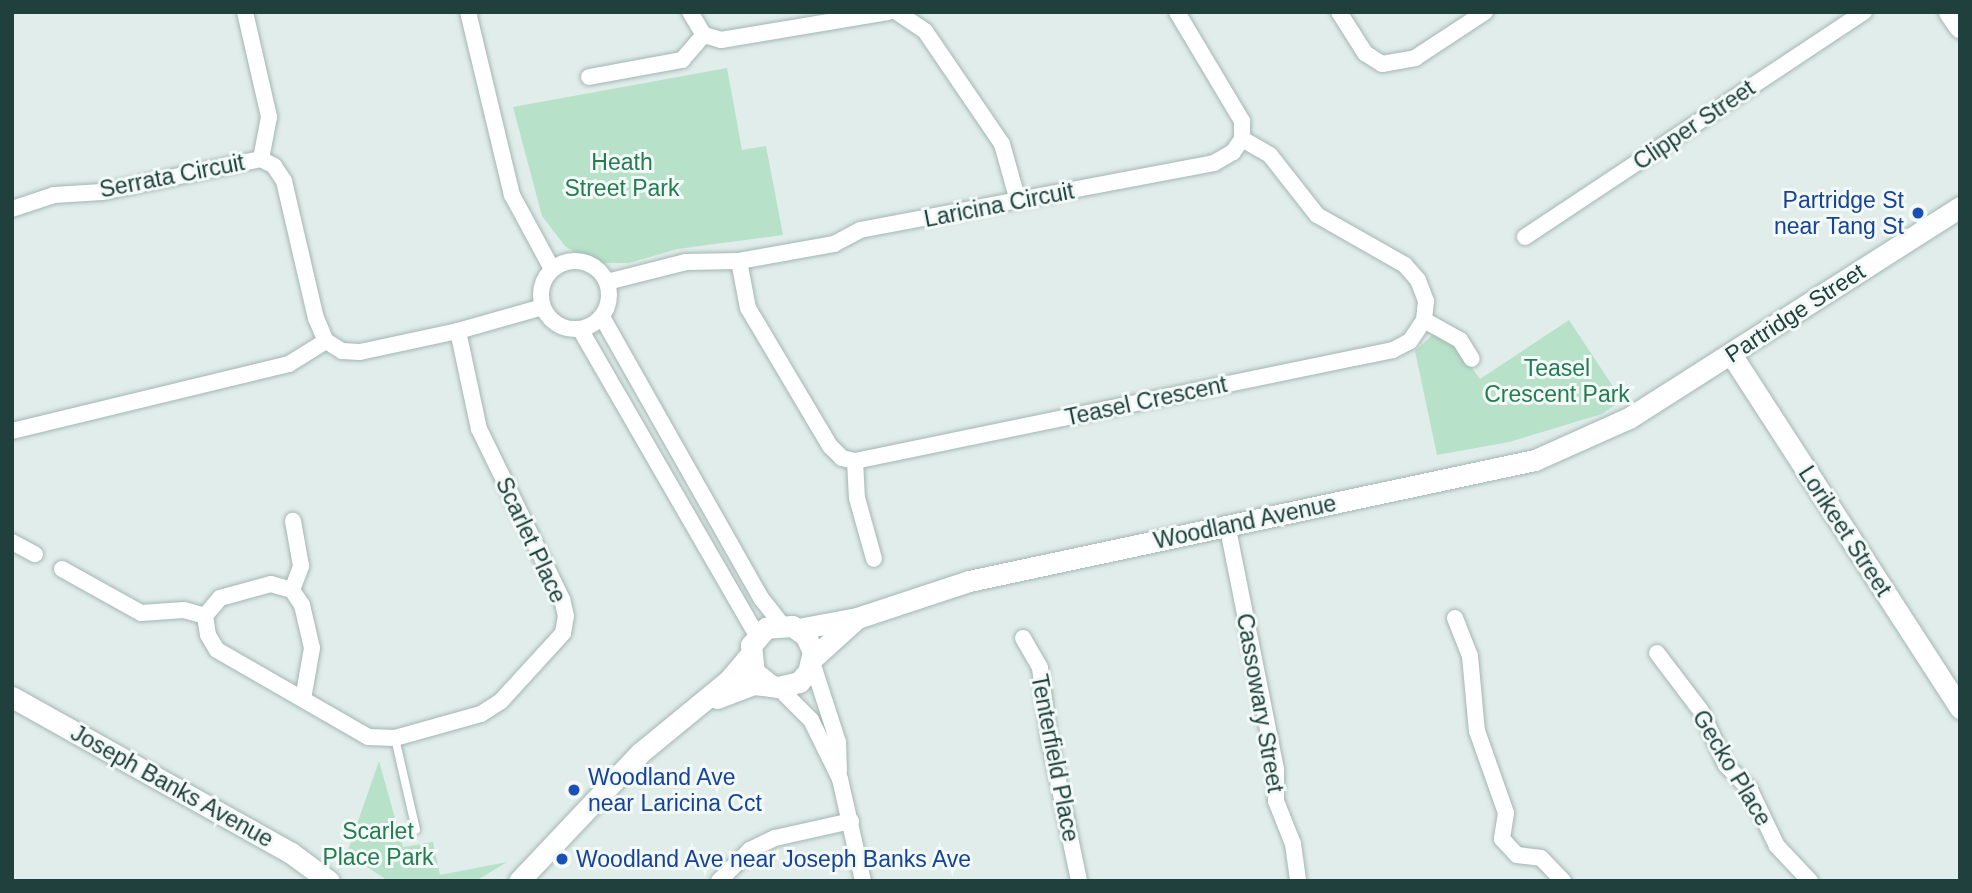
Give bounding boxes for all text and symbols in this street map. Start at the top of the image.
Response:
street label: Clipper Street [1628,74,1760,176]
street label: Serrata Circuit [97,148,247,204]
park label: Heath Street Park [564,148,680,202]
street label: Laricina Circuit [922,177,1076,233]
place label: Partridge St near Tang St [1774,186,1904,240]
marker: Partridge St near Tang St [1910,205,1926,221]
street label: Partridge Street [1720,258,1870,368]
park label: Teasel Crescent Park [1484,354,1630,408]
street label: Teasel Crescent [1062,370,1230,432]
street label: Lorikeet Street [1793,461,1897,601]
street label: Scarlet Place [490,473,572,607]
street label: Woodland Avenue [1151,489,1339,555]
street label: Cassowary Street [1231,611,1289,795]
street label: Tenterfield Place [1025,672,1085,844]
street label: Gecko Place [1687,705,1777,831]
street label: Joseph Banks Avenue [65,719,279,853]
place label: Woodland Ave near Laricina Cct [588,763,762,817]
marker: Woodland Ave near Laricina Cct [566,782,582,798]
park label: Scarlet Place Park [322,817,434,871]
place label: Woodland Ave near Joseph Banks Ave [576,845,974,873]
marker: Woodland Ave near Joseph Banks Ave [554,851,570,867]

